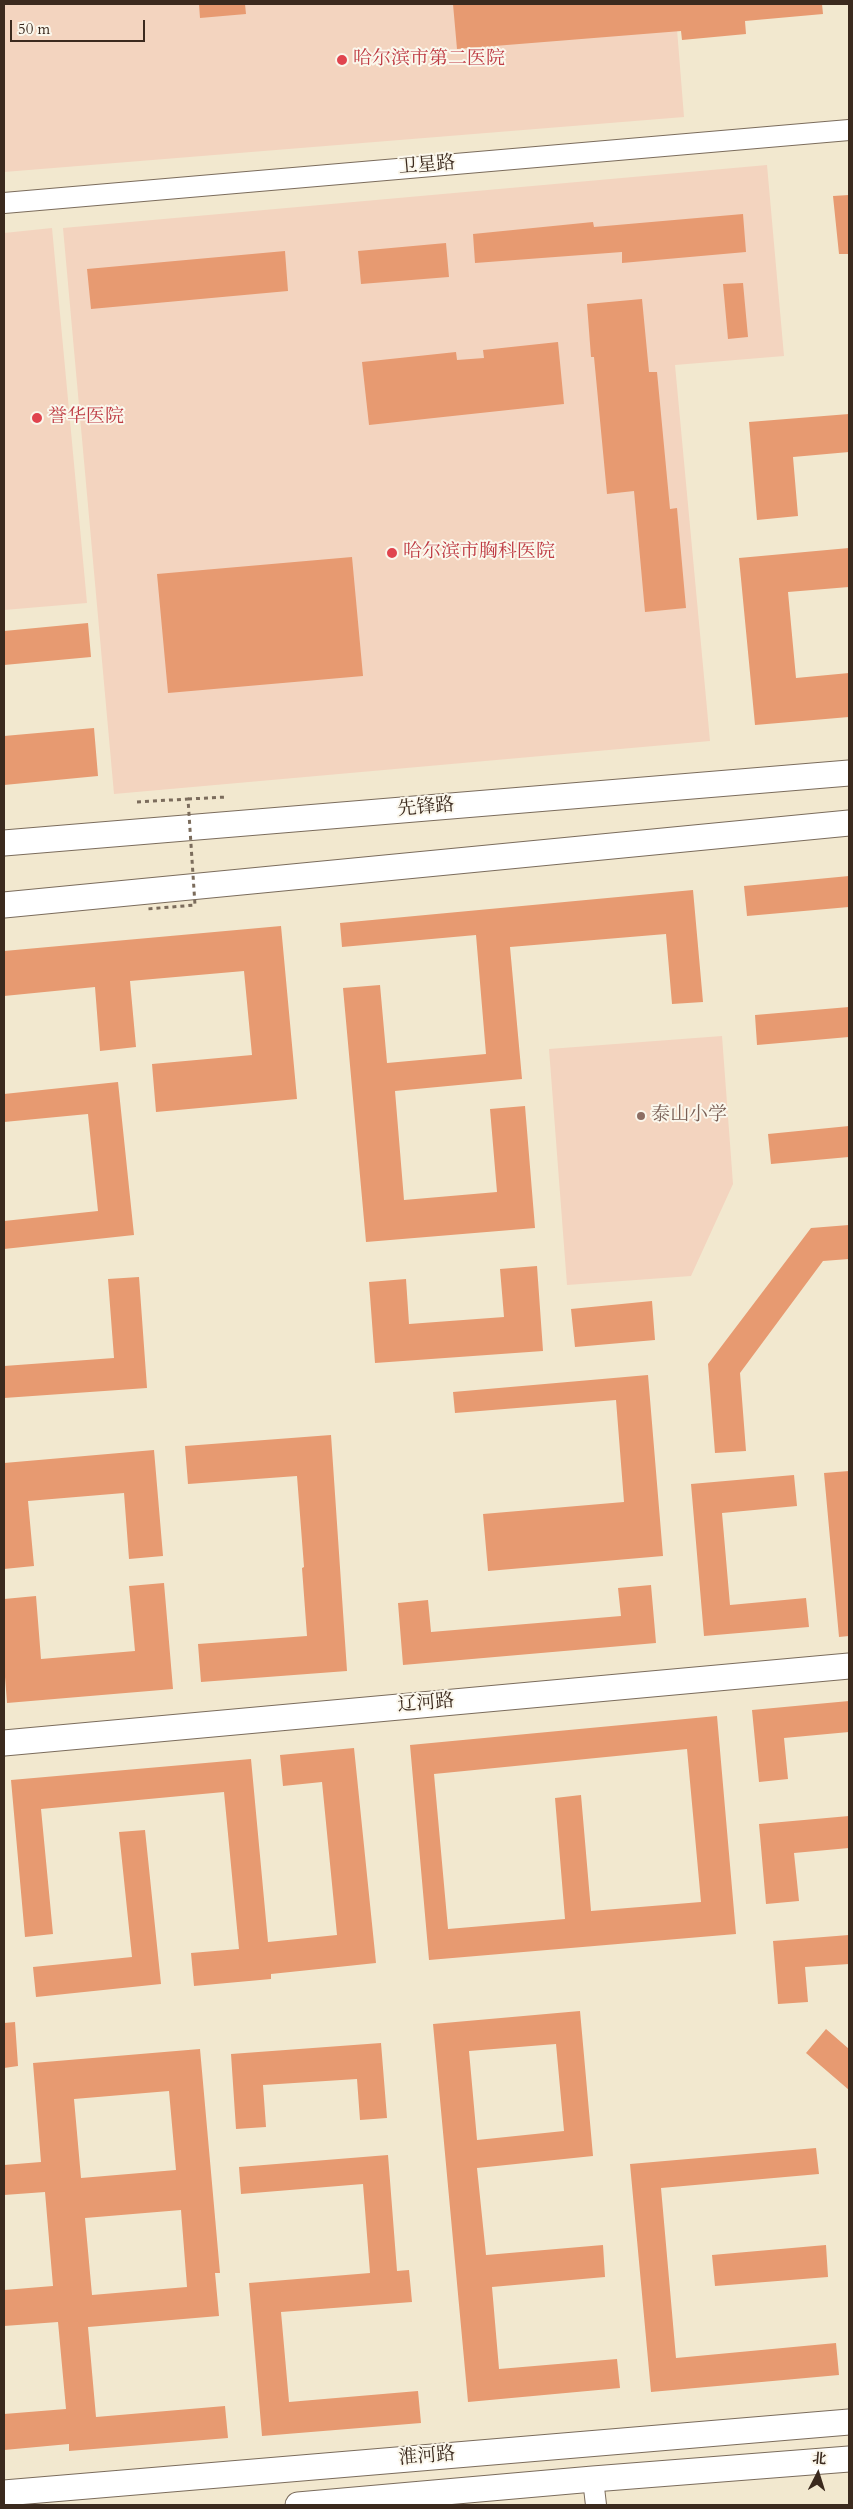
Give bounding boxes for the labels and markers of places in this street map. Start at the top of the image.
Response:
place label: 哈尔滨市第二医院 [353,49,505,71]
marker: 哈尔滨市第二医院 [335,53,349,67]
place label: 誉华医院 [48,407,124,429]
marker: 誉华医院 [30,411,44,425]
place label: 哈尔滨市胸科医院 [403,542,555,564]
marker: 哈尔滨市胸科医院 [385,546,399,560]
place label: 泰山小学 [651,1105,727,1127]
marker: 泰山小学 [635,1110,647,1122]

